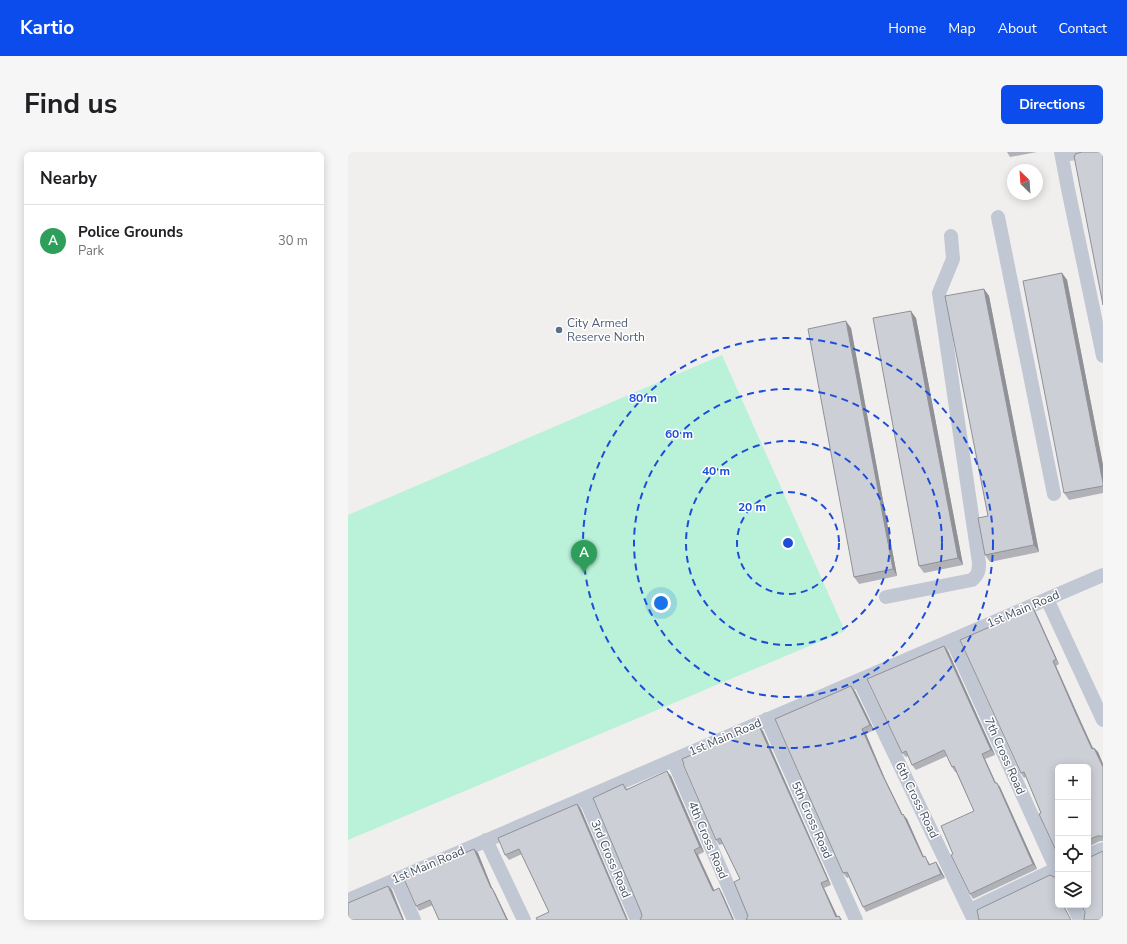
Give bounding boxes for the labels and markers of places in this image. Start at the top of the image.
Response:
place label: City Armed Reserve North [567,315,645,345]
marker: City Armed Reserve North [554,325,564,335]
centre of rings [781,536,795,550]
pin: A [571,540,597,573]

